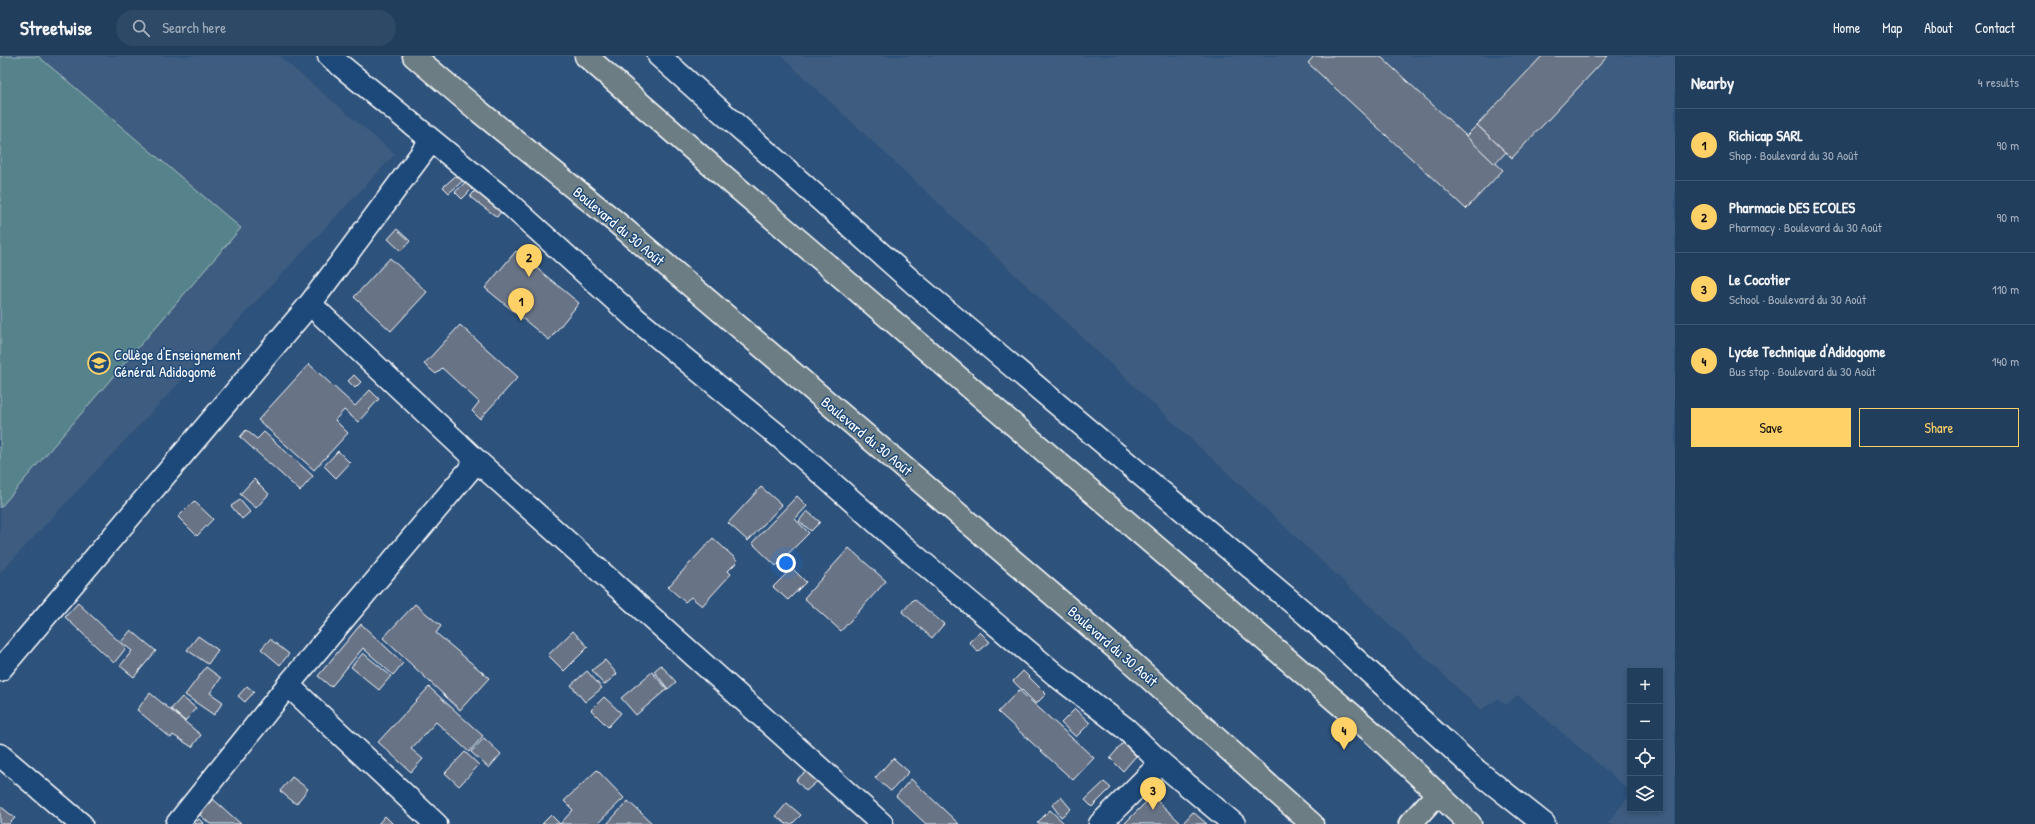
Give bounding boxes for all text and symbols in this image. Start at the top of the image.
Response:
search box [116,10,396,46]
text: Streetwise [20,15,92,41]
icon: search [130,17,152,39]
text: Search here [162,17,226,38]
text: Home [1833,18,1860,37]
text: Map [1882,18,1902,37]
text: About [1924,18,1953,37]
text: Contact [1975,18,2015,37]
text: Nearby [1691,71,1734,94]
text: 4 results [1978,73,2019,91]
text: Richicap SARL [1729,125,1803,146]
text: 1 [1702,136,1706,154]
text: 90 m [1997,136,2019,154]
text: Shop · Boulevard du 30 Août [1729,146,1858,164]
street label: Boulevard du 30 Août [569,182,670,271]
text: Pharmacie DES ECOLES [1729,197,1855,218]
text: 2 [1701,208,1707,226]
text: 90 m [1997,208,2019,226]
text: Pharmacy · Boulevard du 30 Août [1729,218,1882,236]
pin: 2 [516,244,542,277]
text: Le Cocotier [1729,269,1790,290]
text: 3 [1701,280,1707,298]
text: 110 m [1992,280,2019,298]
pin: 1 [508,288,534,321]
text: School · Boulevard du 30 Août [1729,290,1866,308]
text: Lycée Technique d'Adidogome [1729,341,1885,362]
place label: Collège d'Enseignement Général Adidogomé [114,344,242,382]
school or university icon: Collège d'Enseignement Général Adidogomé [86,350,112,376]
text: 4 [1702,352,1706,370]
text: 140 m [1992,352,2019,370]
text: Bus stop · Boulevard du 30 Août [1729,362,1876,380]
street label: Boulevard du 30 Août [817,392,918,481]
button: Save [1691,408,1851,447]
button: Share [1859,408,2019,447]
your location [776,553,796,573]
street label: Boulevard du 30 Août [1063,601,1163,692]
map controls [1627,668,1663,812]
button: + [1627,668,1663,704]
button: − [1627,704,1663,740]
pin: 4 [1331,717,1357,750]
button: locate [1627,740,1663,776]
button: layers [1627,776,1663,812]
pin: 3 [1140,777,1166,810]

